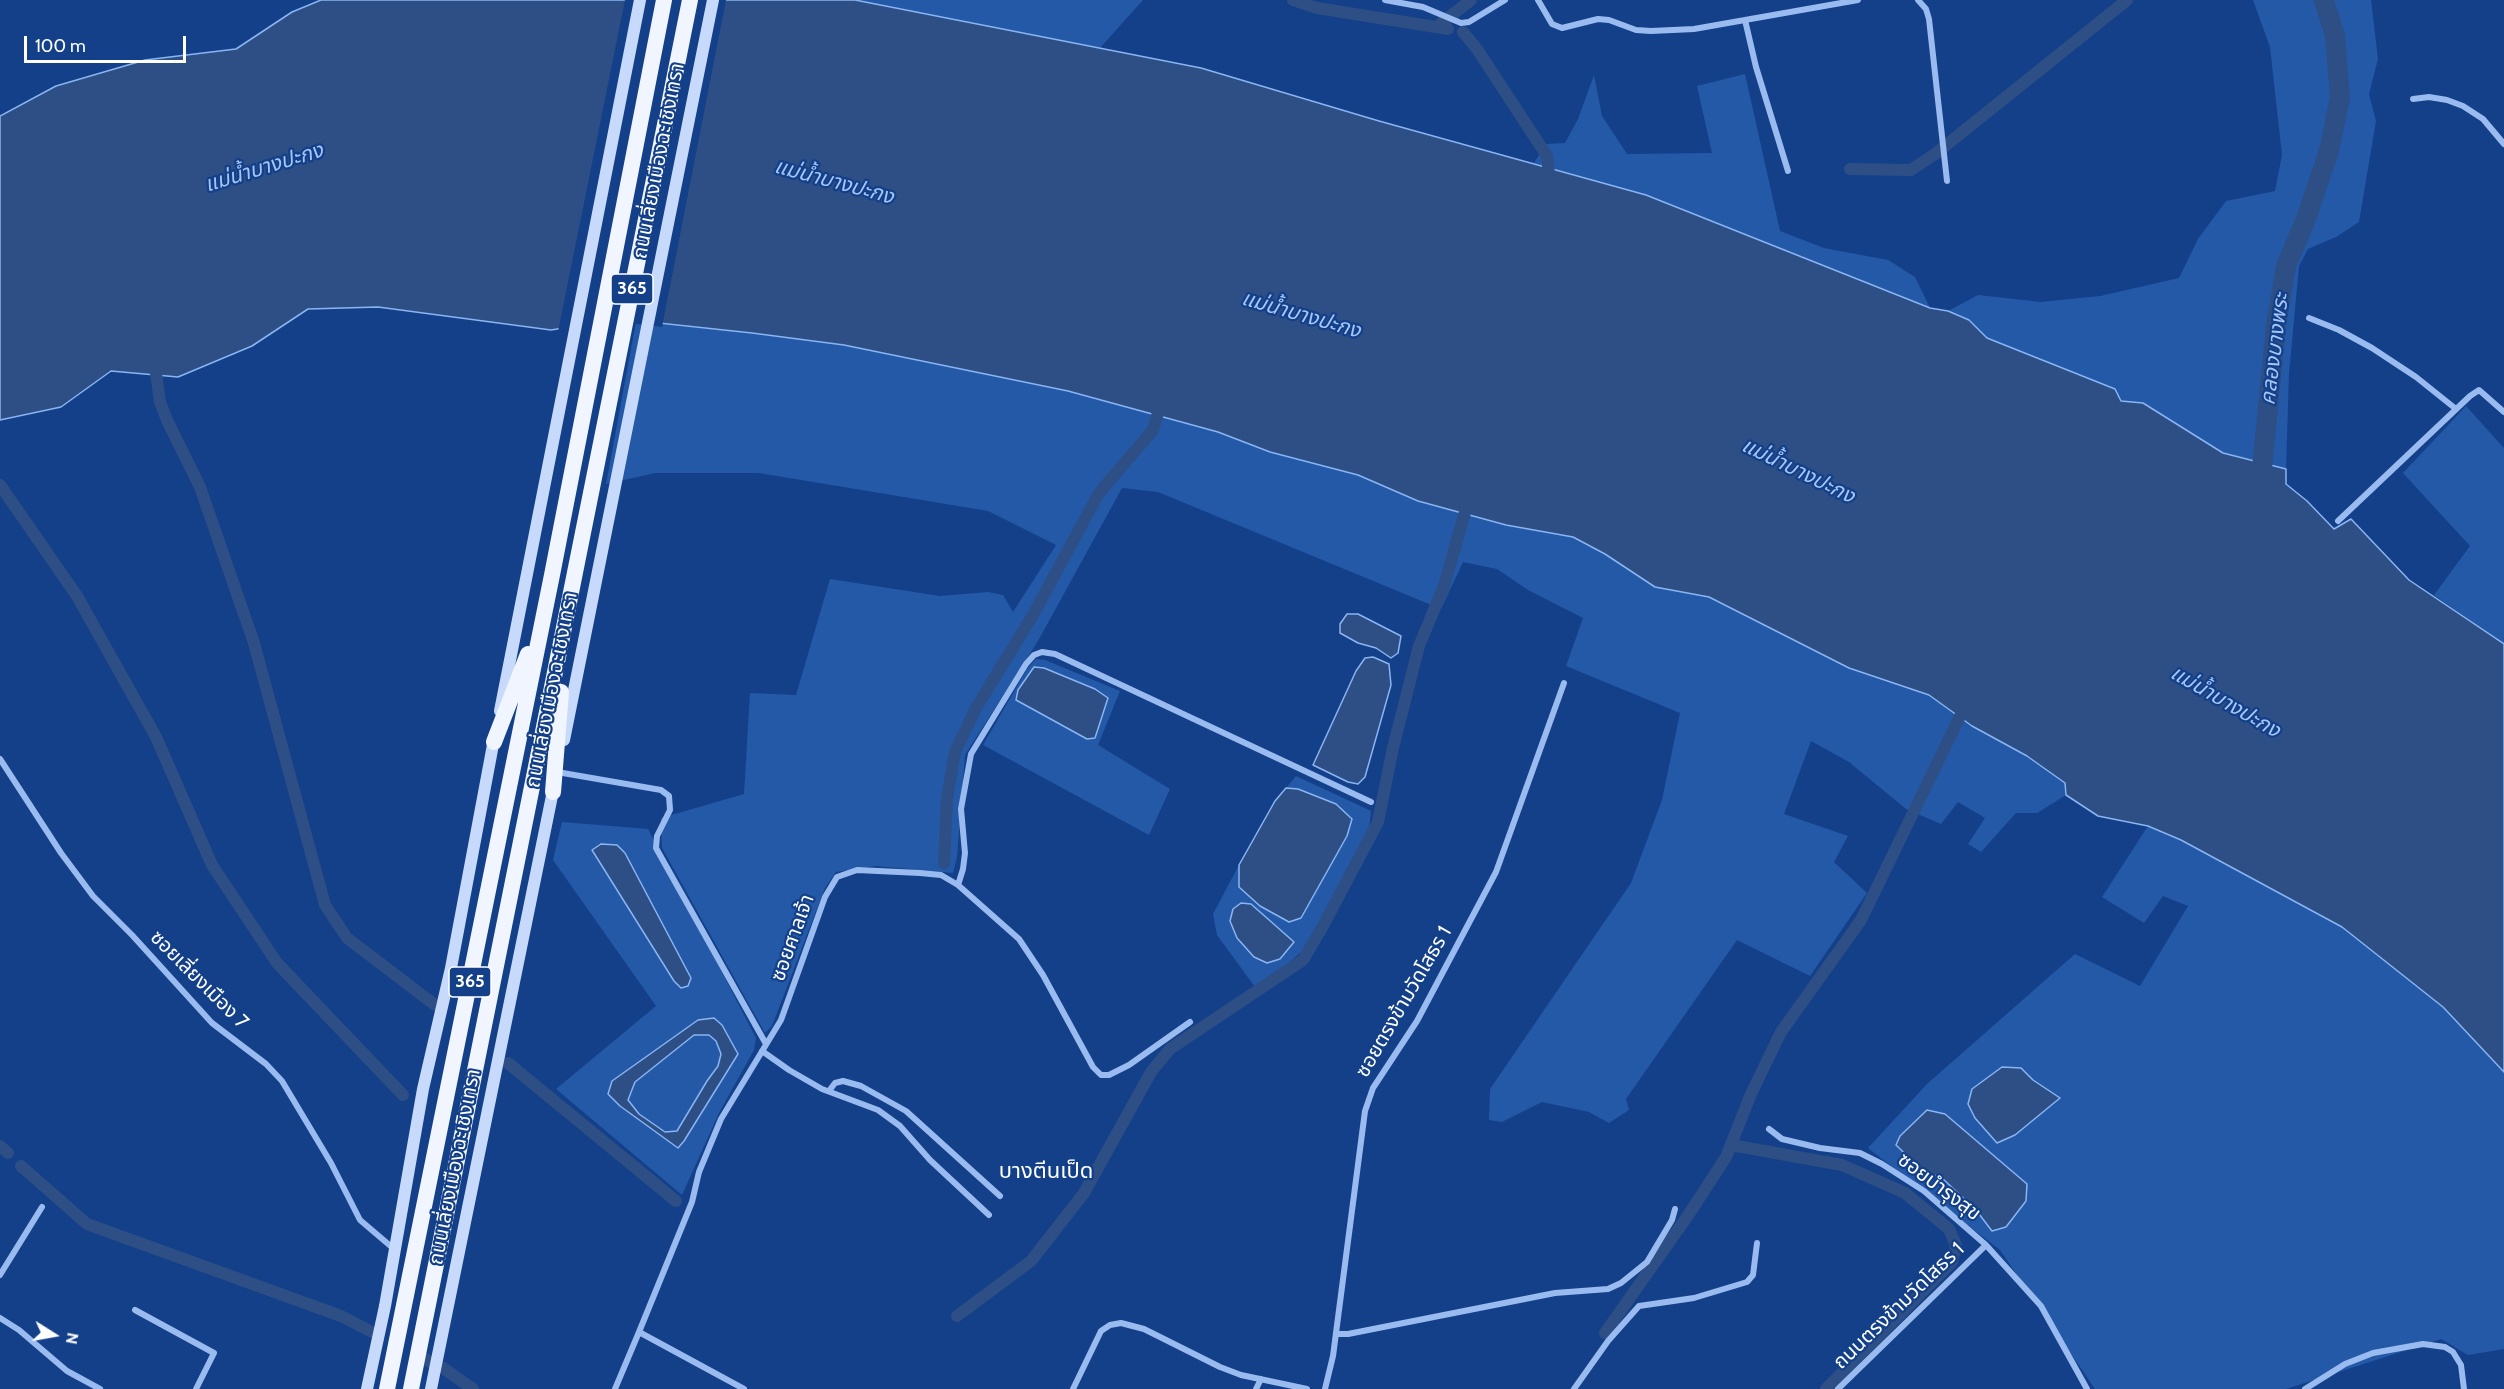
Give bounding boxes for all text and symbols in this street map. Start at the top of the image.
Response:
scale bar [27,24,189,62]
text: 100 m [35,35,86,57]
street label: ถนนเลี่ยงเมืองฉะเชิงเทรา [628,61,690,261]
water label: แม่น้ำบางปะกง [202,138,326,198]
water label: แม่น้ำบางปะกง [772,154,896,210]
road number: 365 [611,274,653,304]
water label: แม่น้ำบางปะกง [1239,286,1363,344]
water label: คลองบางพระ [2256,292,2294,406]
water label: แม่น้ำบางปะกง [1737,433,1859,509]
street label: ถนนเลี่ยงเมืองฉะเชิงเทรา [521,590,583,790]
water label: แม่น้ำบางปะกง [2166,660,2284,744]
street label: ซอยศาลเจ้า [766,891,820,985]
street label: ซอยตรงข้ามวัดโสธร 1 [1351,922,1457,1082]
street label: ซอยเลี่ยงเมือง 7 [145,926,253,1034]
road number: 365 [449,967,491,997]
street label: ถนนเลี่ยงเมืองฉะเชิงเทรา [424,1067,486,1267]
street label: ซอยบำรุงสุข [1893,1148,1985,1226]
district label: บางตีนเป็ด [999,1159,1093,1185]
street label: ถนนตรงข้ามวัดโสธร 1 [1829,1238,1969,1374]
north arrow [24,1305,84,1365]
text: N [62,1331,83,1346]

